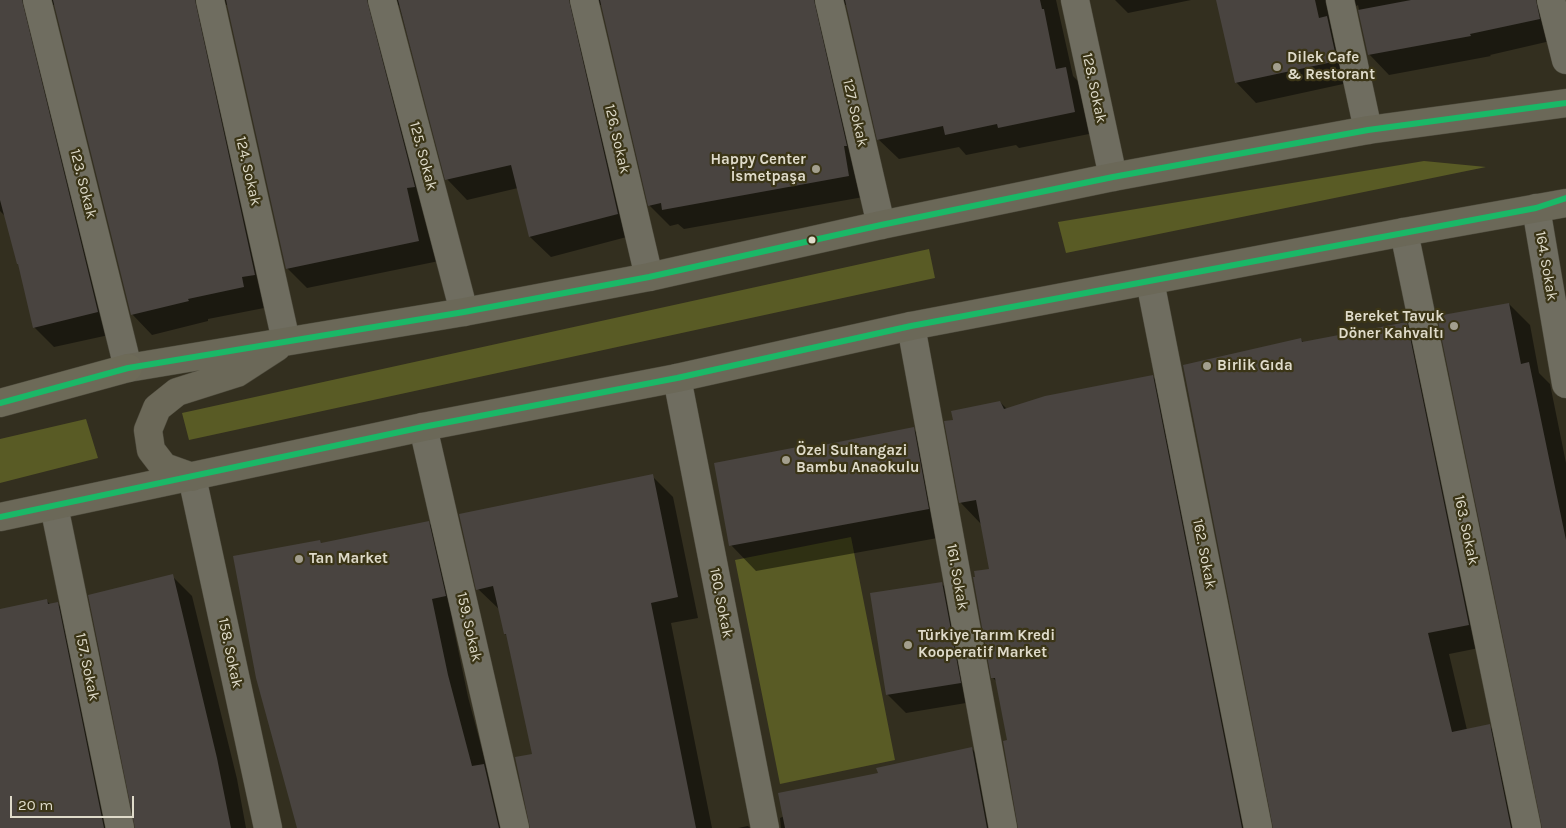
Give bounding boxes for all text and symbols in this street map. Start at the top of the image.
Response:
place label: Dilek Cafe & Restorant [1287,49,1375,84]
street label: 128. Sokak [1078,51,1110,125]
marker: Dilek Cafe & Restorant [1271,61,1283,73]
street label: 127. Sokak [838,77,872,149]
street label: 126. Sokak [600,102,634,176]
street label: 125. Sokak [405,119,441,193]
street label: 124. Sokak [231,135,265,207]
street label: 123. Sokak [66,147,100,221]
place label: Happy Center İsmetpaşa [710,151,806,186]
marker: Happy Center İsmetpaşa [810,163,822,175]
street label: 164. Sokak [1531,230,1561,302]
unlabelled marker [807,235,817,245]
place label: Bereket Tavuk Döner Kahvaltı [1338,308,1444,343]
marker: Bereket Tavuk Döner Kahvaltı [1448,320,1460,332]
place label: Birlik Gıda [1217,357,1293,375]
marker: Birlik Gıda [1201,360,1213,372]
place label: Özel Sultangazi Bambu Anaokulu [796,442,919,477]
marker: Özel Sultangazi Bambu Anaokulu [780,454,792,466]
street label: 163. Sokak [1450,493,1482,567]
street label: 162. Sokak [1188,517,1220,591]
street label: 161. Sokak [942,542,972,612]
place label: Tan Market [309,550,388,568]
marker: Tan Market [293,553,305,565]
street label: 160. Sokak [705,566,737,640]
street label: 159. Sokak [452,590,486,664]
street label: 158. Sokak [214,616,246,690]
place label: Türkiye Tarım Kredi Kooperatif Market [918,627,1055,662]
street label: 157. Sokak [71,631,103,703]
marker: Türkiye Tarım Kredi Kooperatif Market [902,639,914,651]
scale bar [12,786,136,818]
text: 20 m [18,796,53,814]

